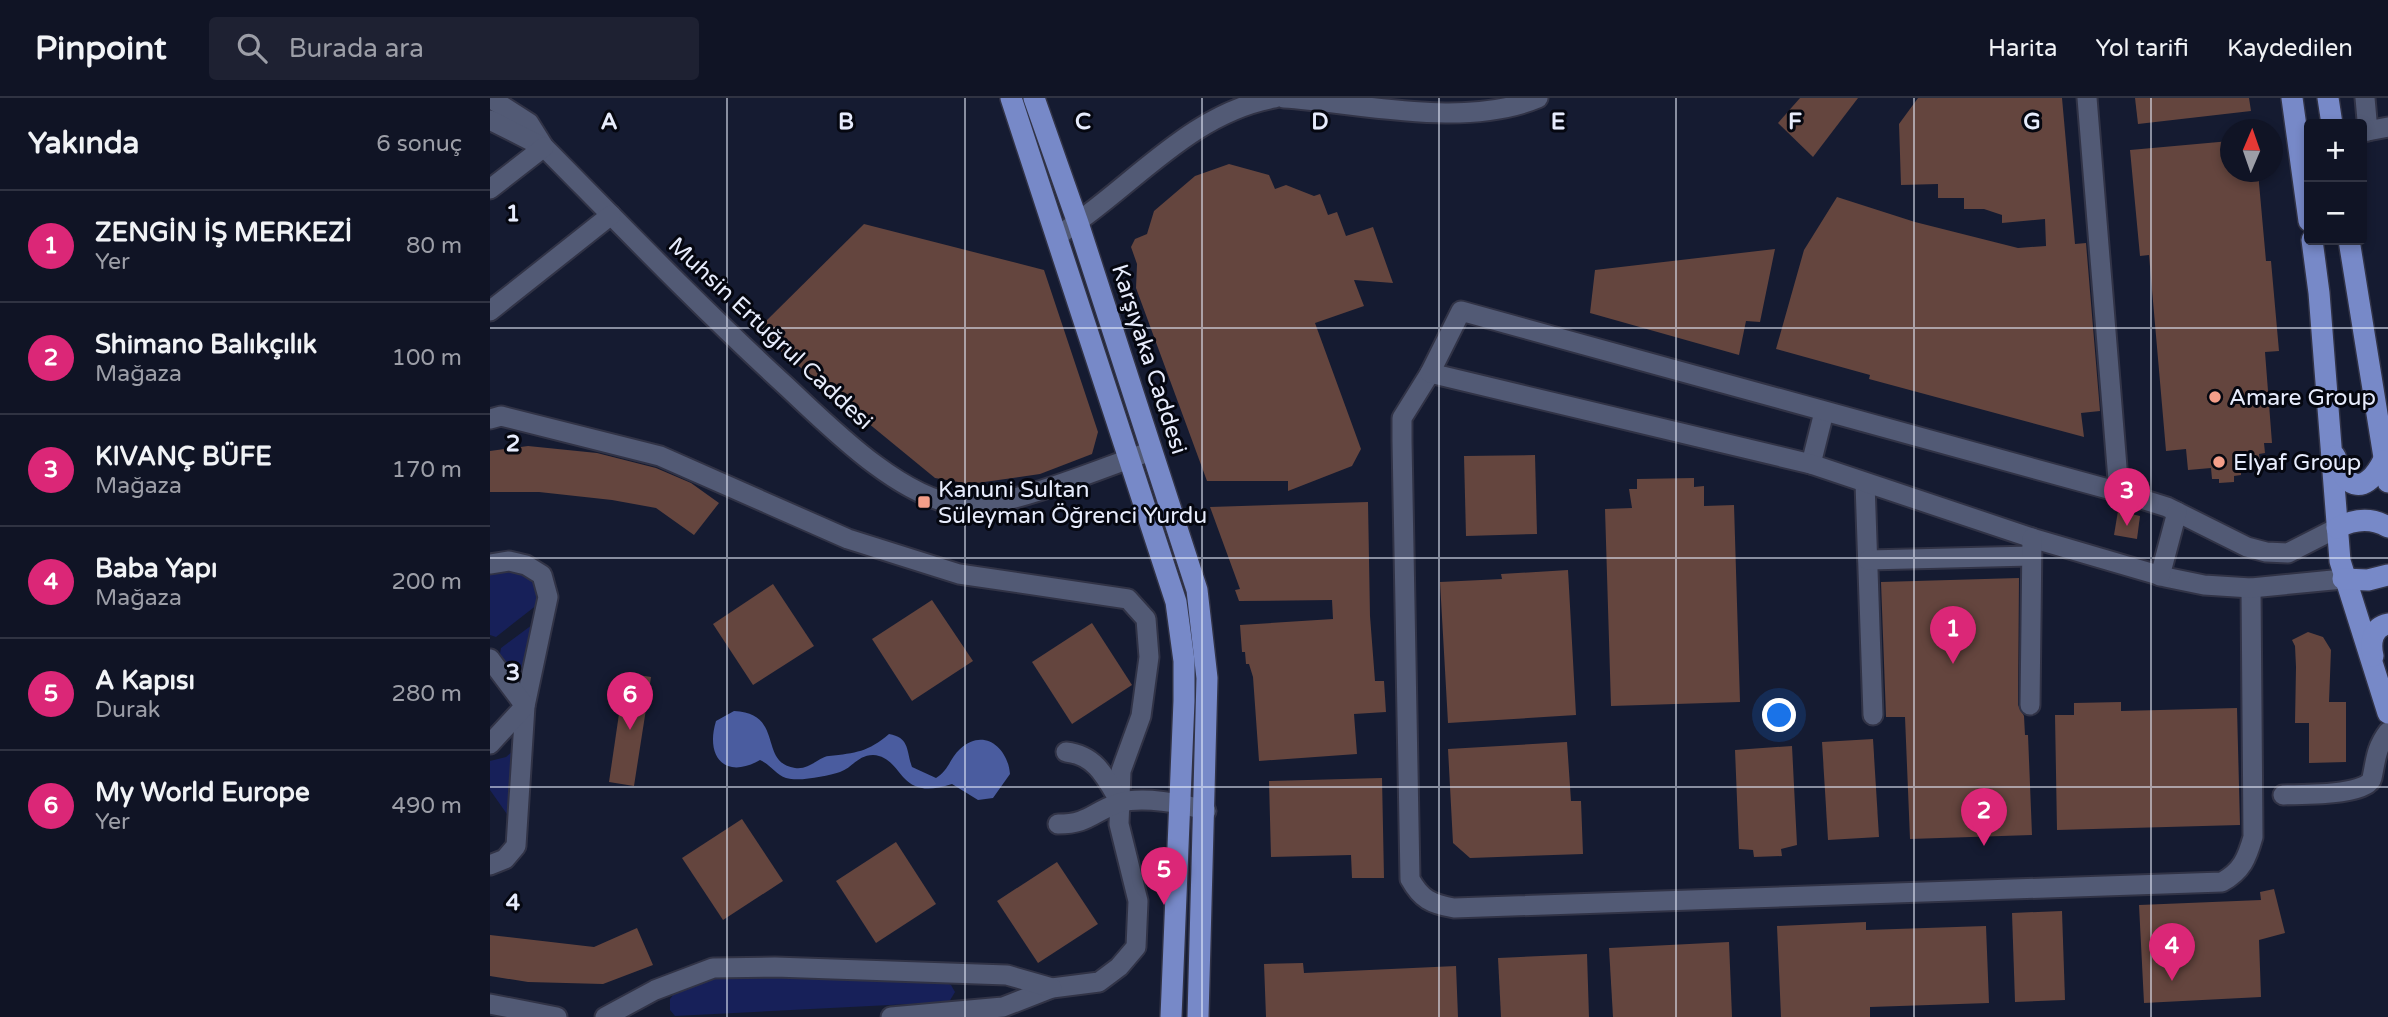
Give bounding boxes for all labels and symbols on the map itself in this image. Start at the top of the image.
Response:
text: A [600,108,618,136]
text: B [838,108,854,136]
text: C [1075,108,1091,136]
text: D [1311,108,1329,136]
text: E [1551,108,1565,136]
text: F [1788,108,1802,136]
text: G [2023,108,2041,136]
north arrow [2220,119,2283,182]
text: 1 [506,200,520,228]
street label: Muhsin Ertuğrul Caddesi [662,232,878,436]
street label: Karşıyaka Caddesi [1105,261,1193,458]
place label: Amare Group [2229,384,2376,412]
marker: Amare Group [2207,389,2223,405]
text: 2 [506,430,520,458]
place label: Elyaf Group [2233,449,2361,477]
marker: Elyaf Group [2211,454,2227,470]
pin: 3 [2104,468,2150,526]
place label: Kanuni Sultan Süleyman Öğrenci Yurdu [938,476,1207,530]
marker: Kanuni Sultan Süleyman Öğrenci Yurdu [916,494,932,510]
pin: 1 [1930,606,1976,664]
text: 3 [506,659,520,687]
pin: 6 [607,672,653,730]
your location [1762,698,1796,732]
pin: 2 [1961,788,2007,846]
pin: 5 [1141,847,1187,905]
text: 4 [506,889,521,917]
pin: 4 [2149,923,2195,981]

